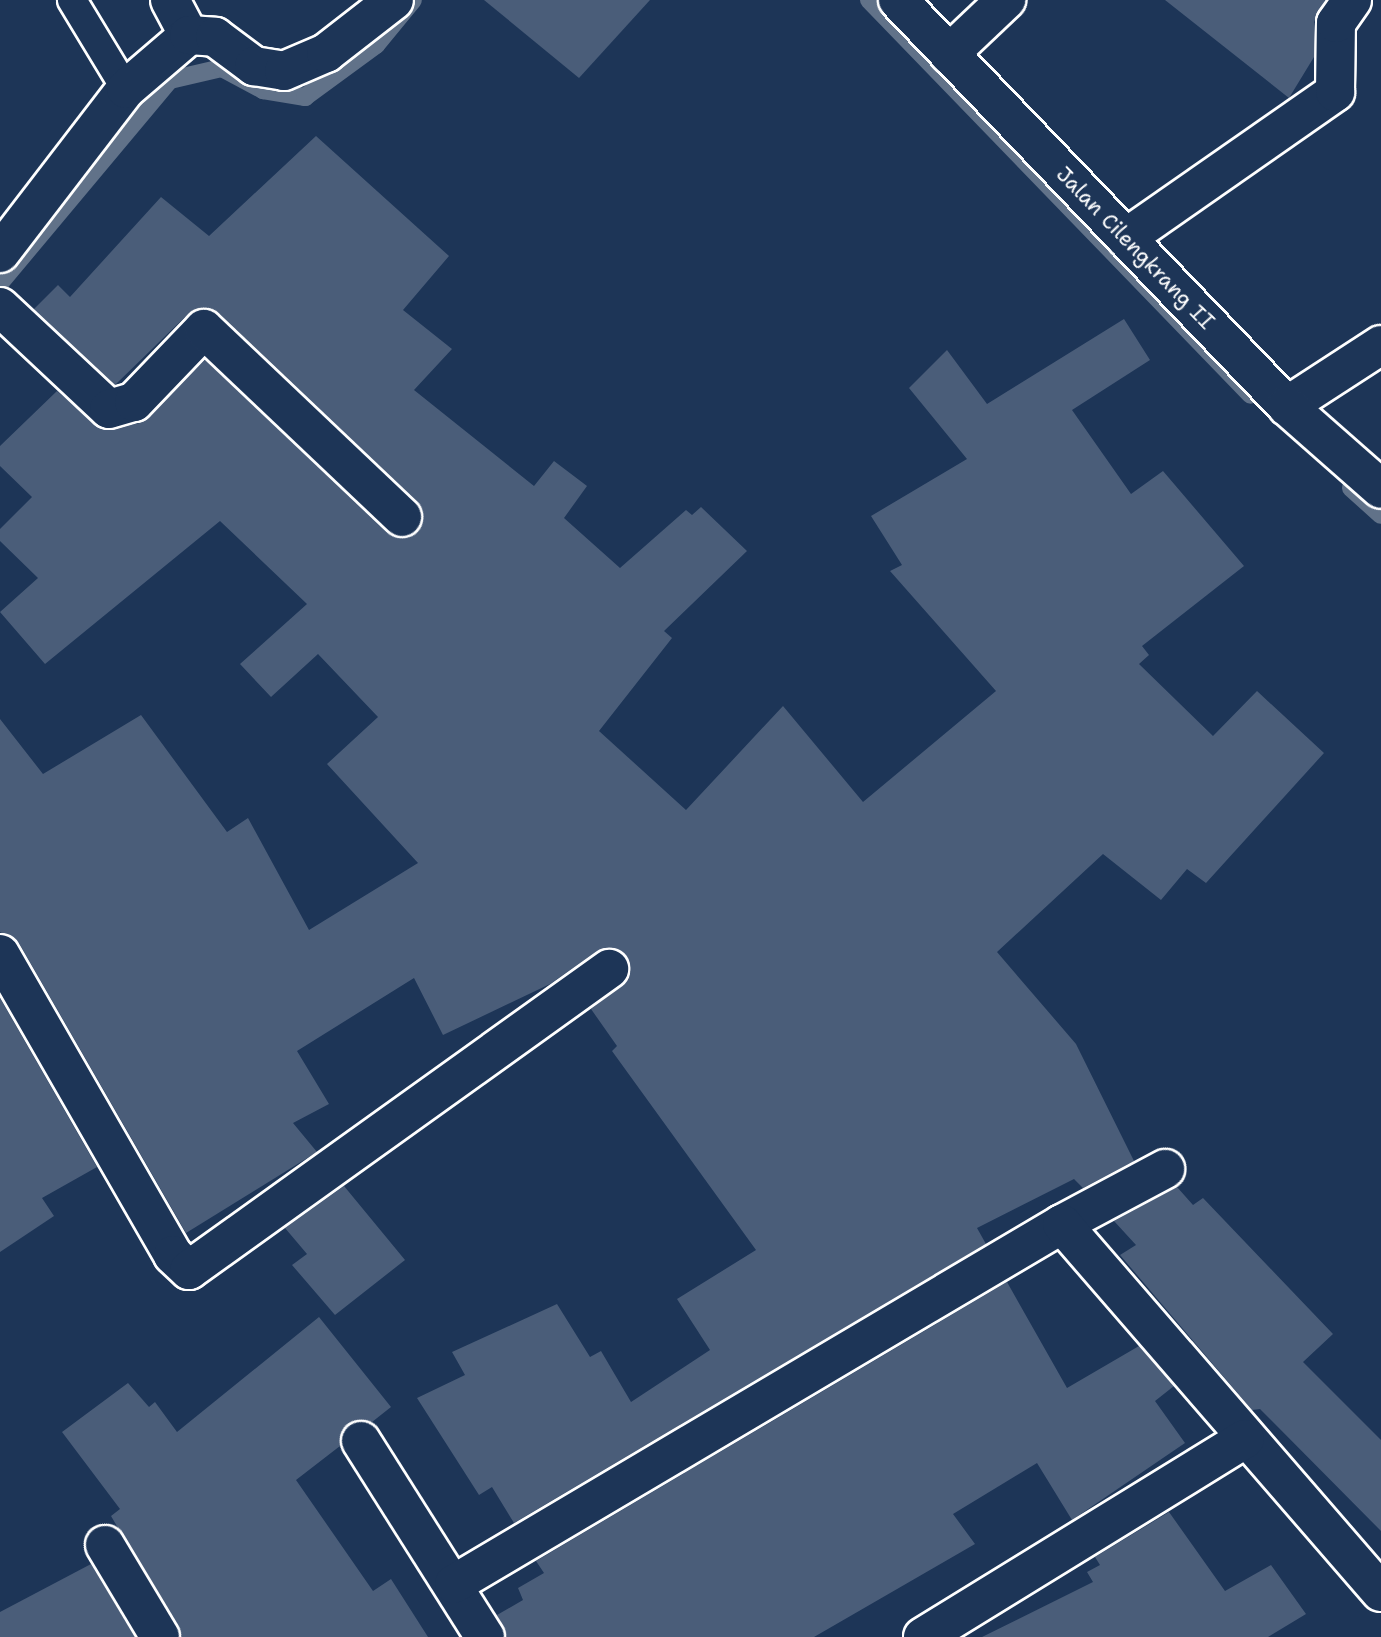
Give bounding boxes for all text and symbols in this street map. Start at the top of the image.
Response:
street label: Jalan Cilengkrang II [1051,162,1219,334]

